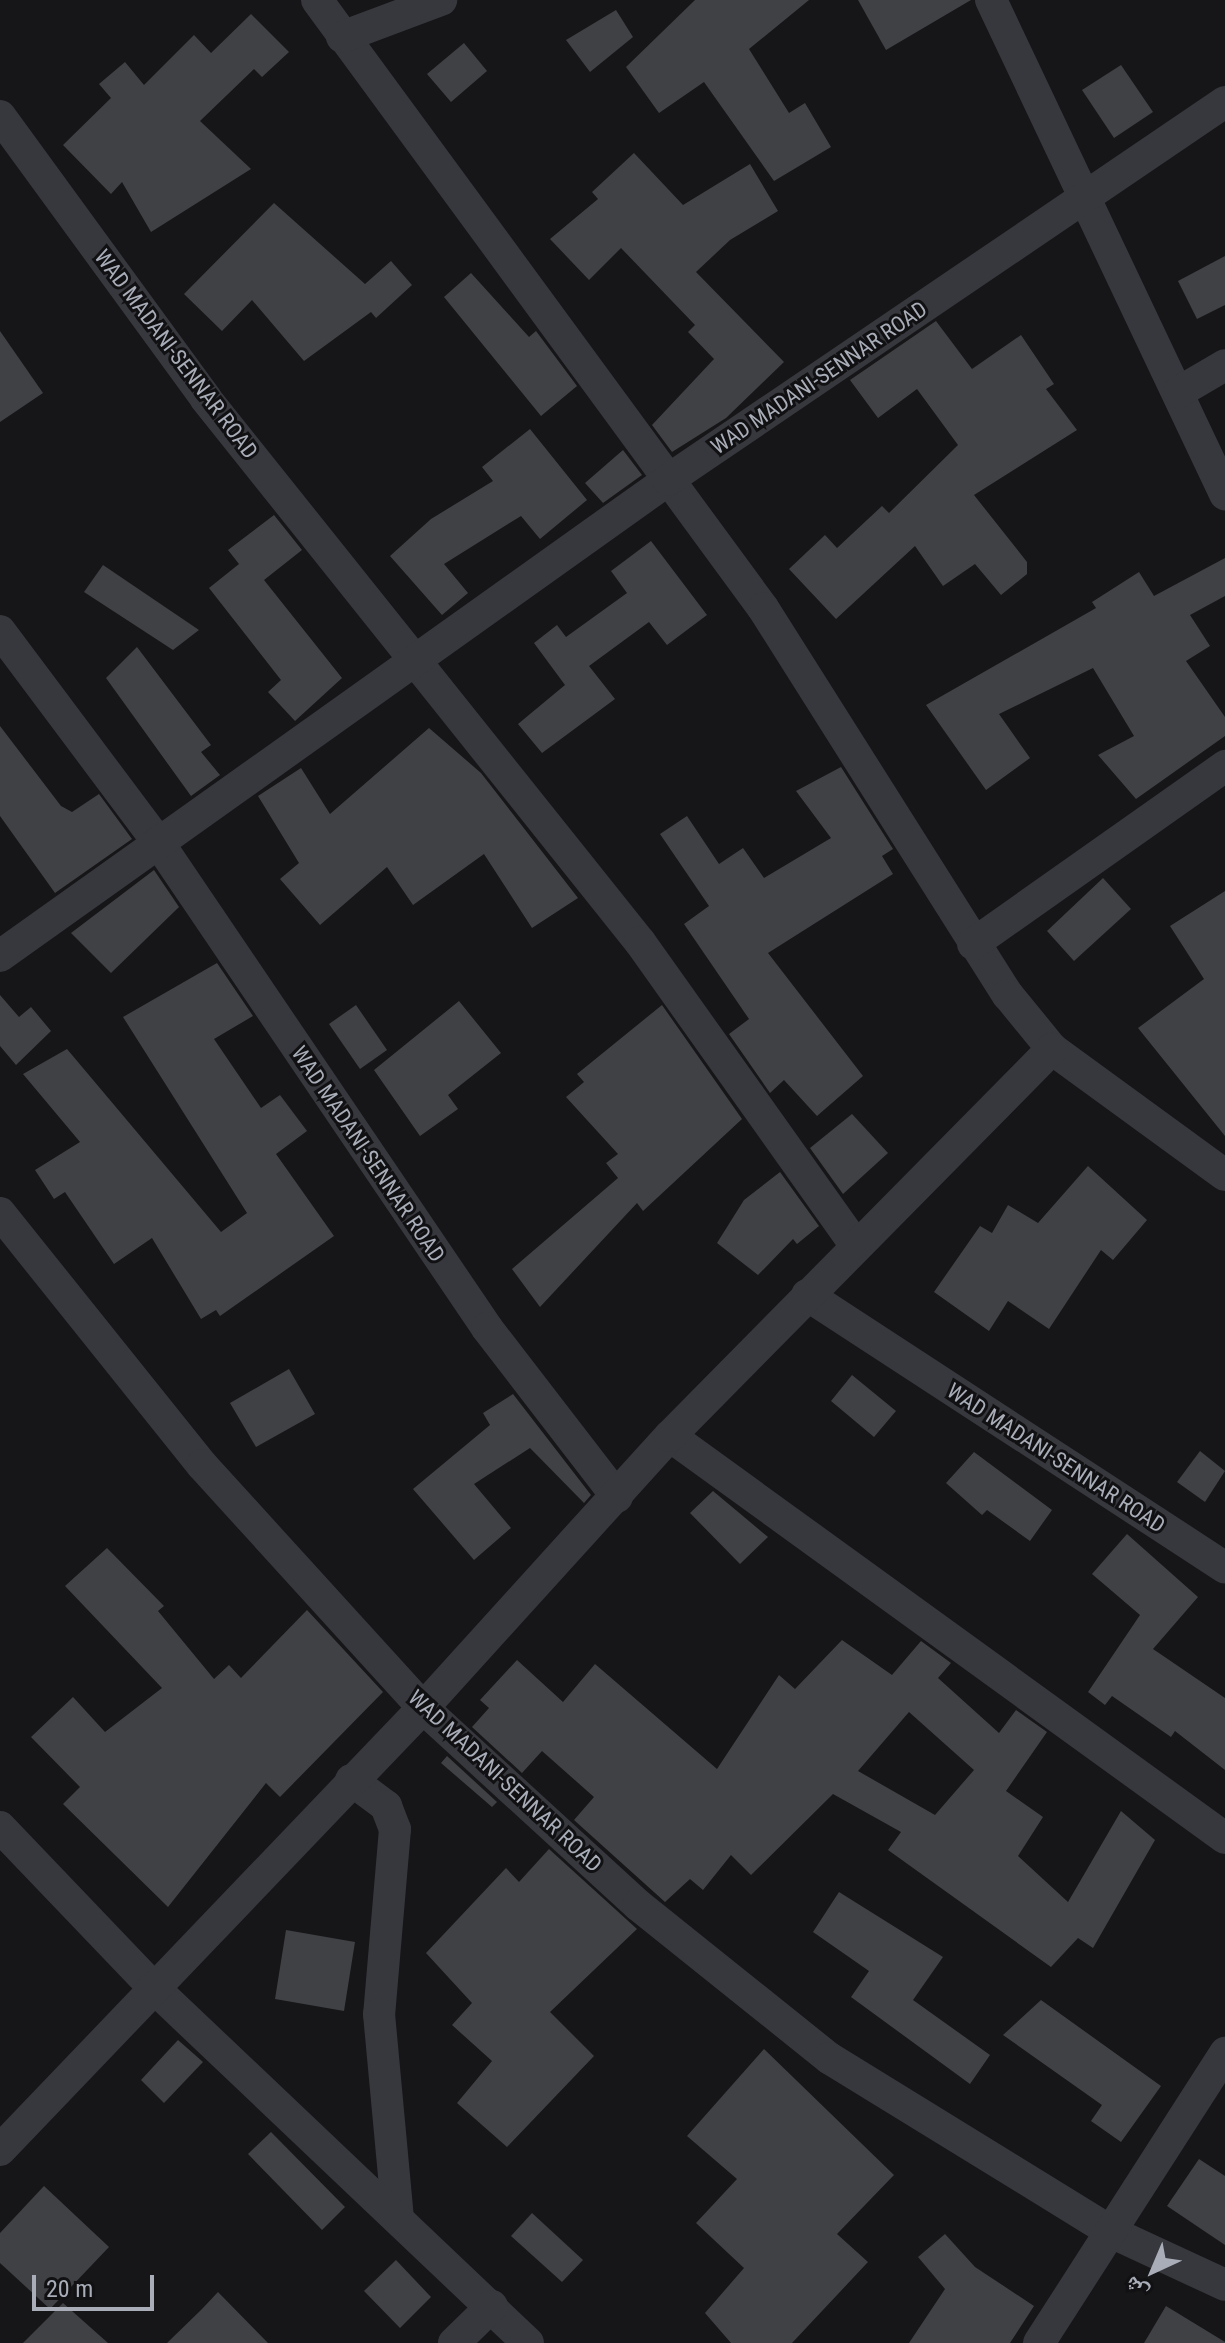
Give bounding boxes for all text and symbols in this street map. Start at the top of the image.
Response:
street label: WAD MADANI-SENNAR ROAD [89,244,263,464]
street label: WAD MADANI-SENNAR ROAD [706,296,932,460]
street label: WAD MADANI-SENNAR ROAD [286,1041,450,1267]
street label: WAD MADANI-SENNAR ROAD [942,1378,1170,1538]
street label: WAD MADANI-SENNAR ROAD [403,1684,607,1878]
north arrow [1113,2231,1193,2311]
scale bar [36,2259,158,2309]
text: ش [1119,2272,1153,2306]
text: 20 m [46,2275,93,2303]

